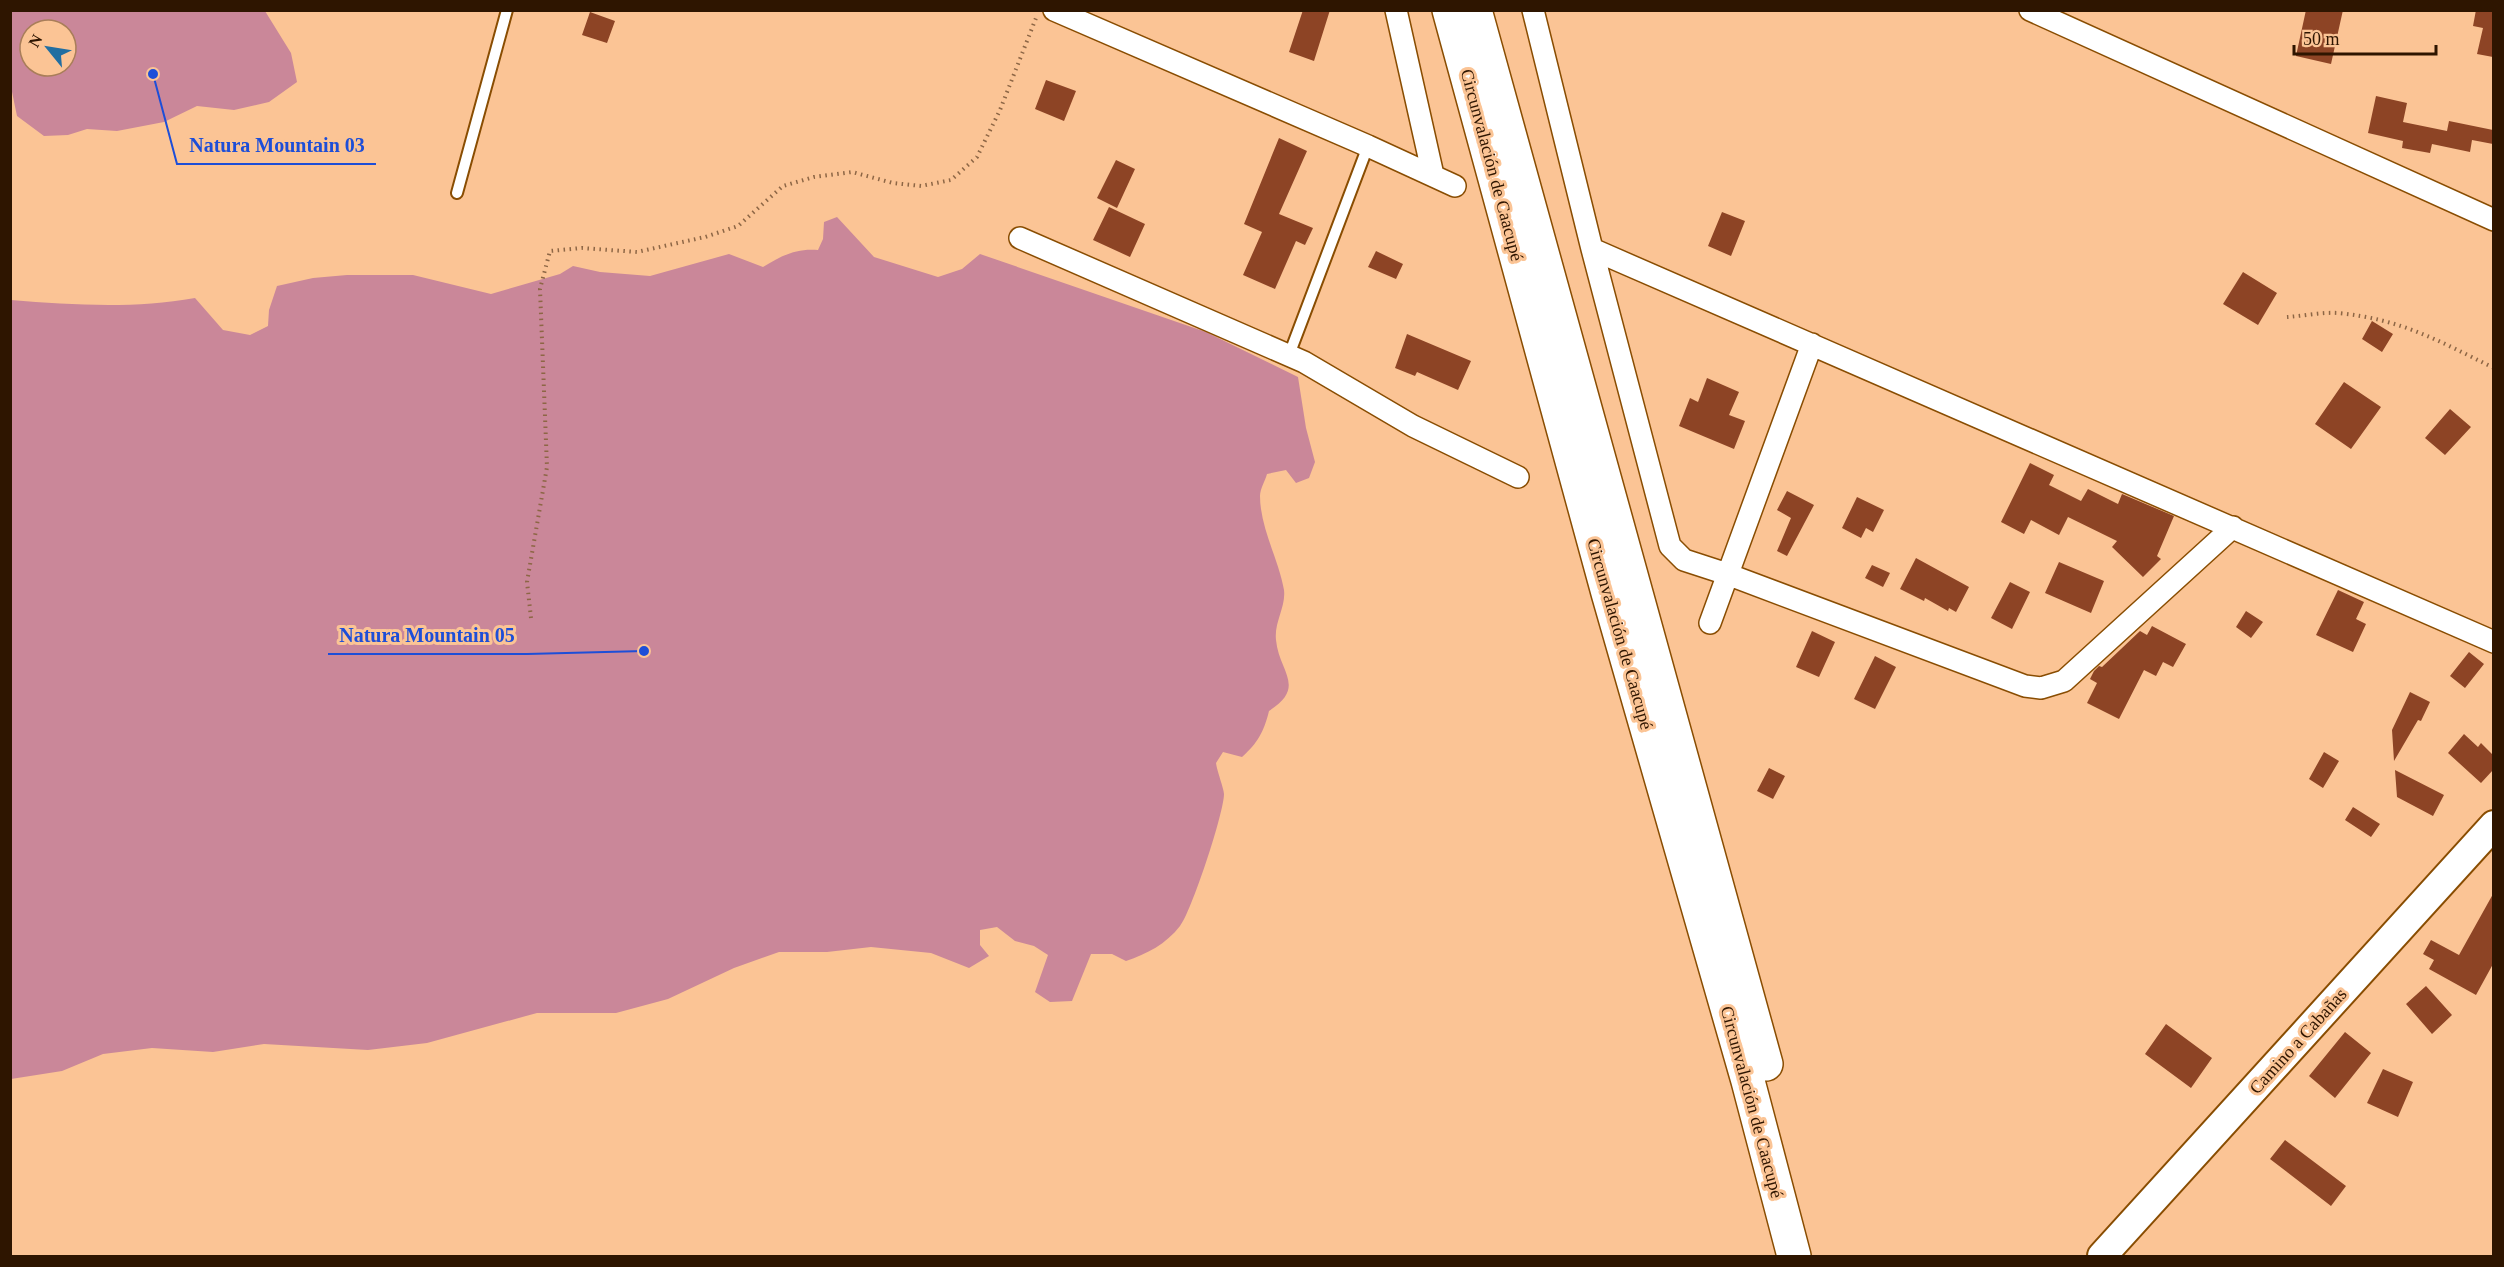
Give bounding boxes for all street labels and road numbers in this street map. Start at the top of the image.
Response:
street label: Circunvalación de Caacupé [1457,67,1527,263]
street label: Circunvalación de Caacupé [1583,536,1657,732]
street label: Camino a Cabañas [2245,984,2351,1098]
street label: Circunvalación de Caacupé [1717,1004,1787,1200]

